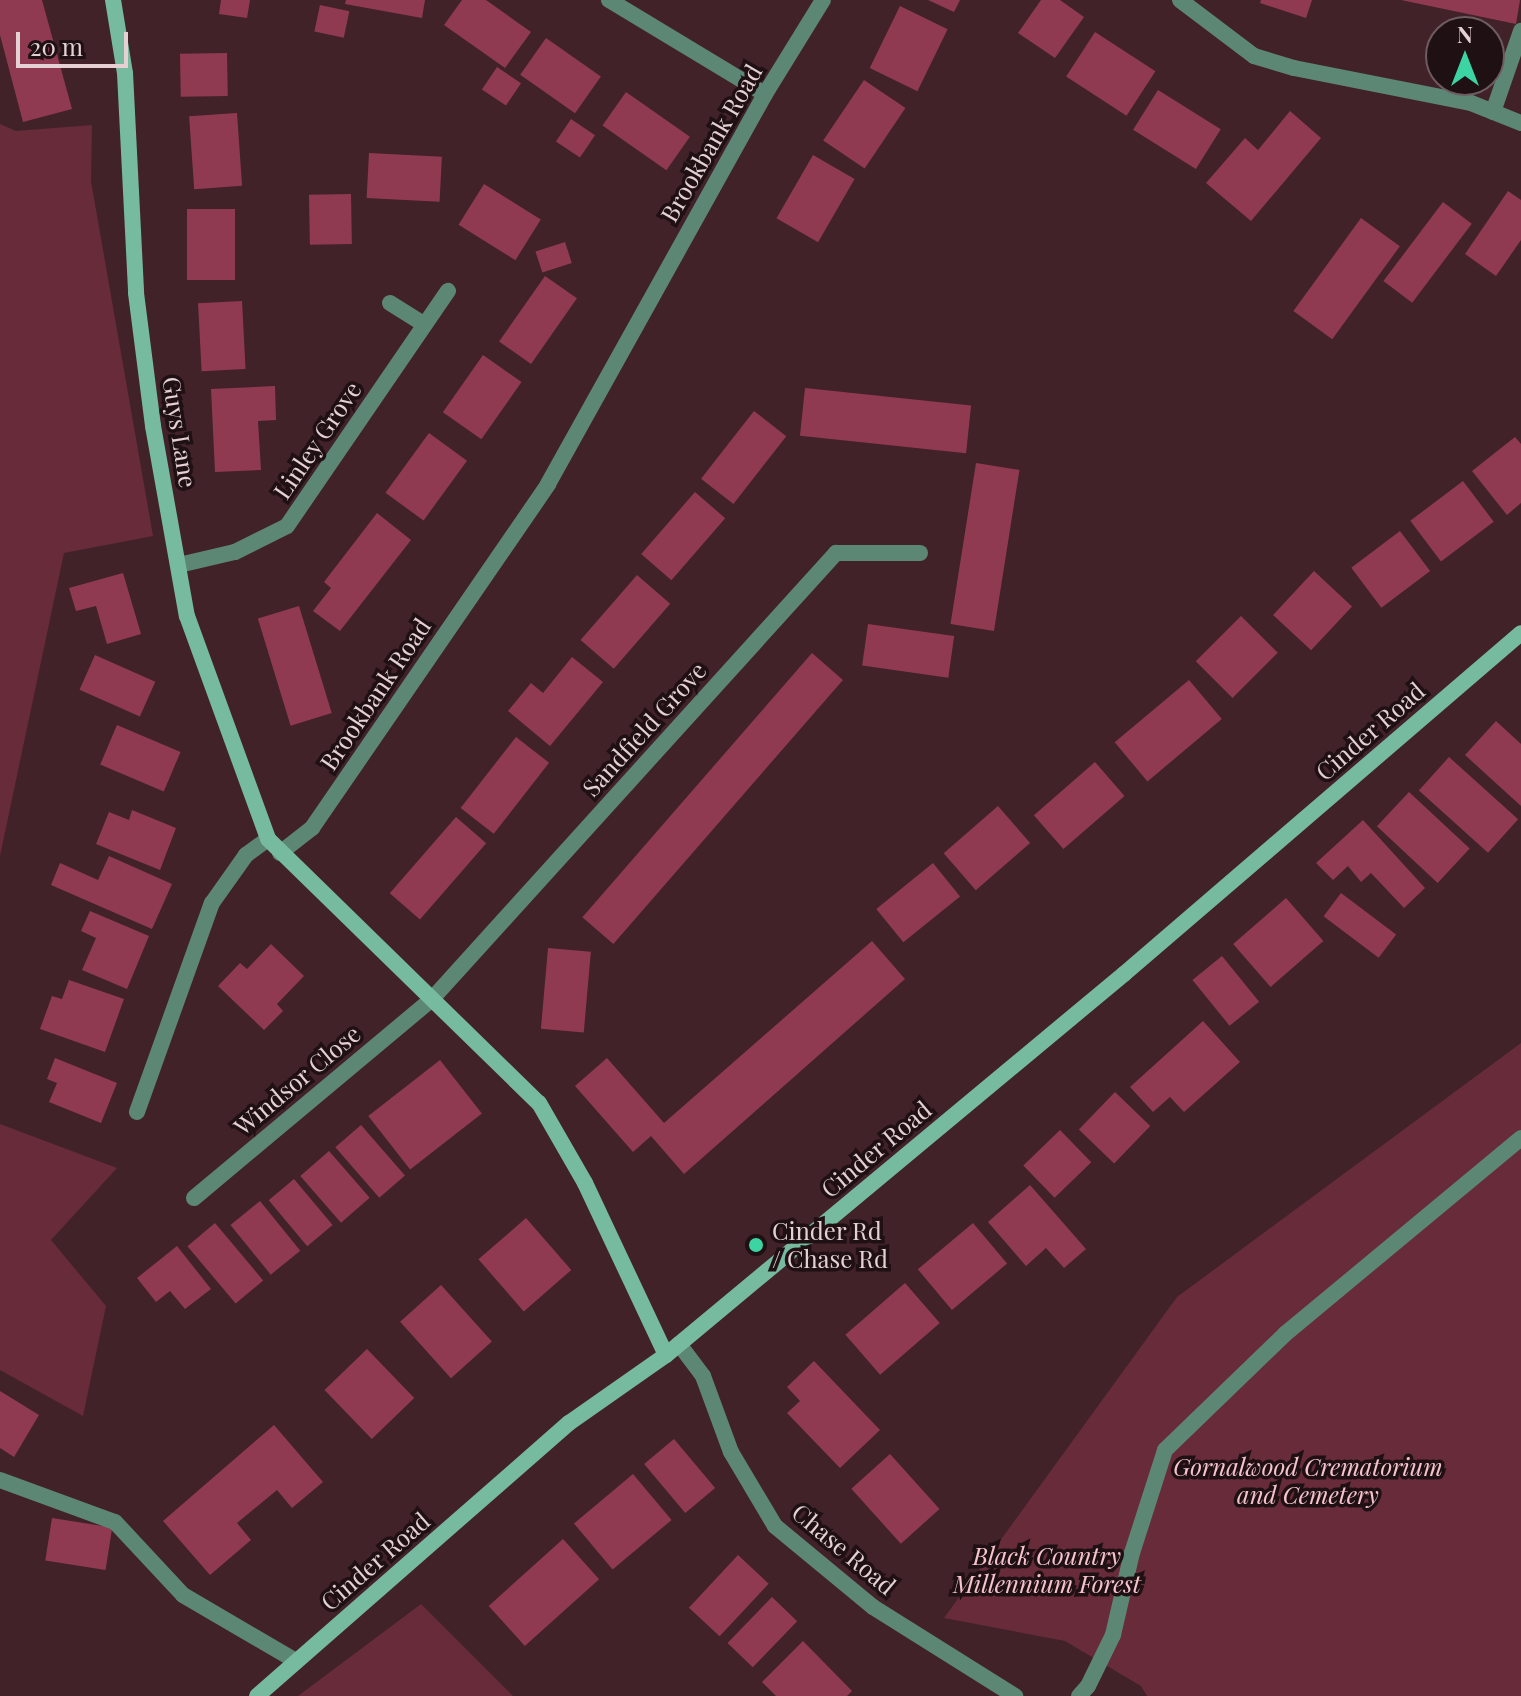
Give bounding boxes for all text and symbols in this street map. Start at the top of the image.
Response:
scale bar [20,16,132,66]
north arrow [1425,16,1505,96]
text: N [1457,19,1473,49]
text: 20 m [30,30,83,62]
street label: Brookbank Road [654,59,768,227]
street label: Guys Lane [157,374,203,490]
street label: Linley Grove [267,376,367,504]
street label: Brookbank Road [314,613,436,775]
street label: Sandfield Grove [576,656,712,802]
street label: Cinder Road [1310,676,1430,786]
street label: Windsor Close [228,1019,366,1141]
street label: Cinder Road [815,1095,937,1203]
place label: Cinder Rd / Chase Rd [772,1217,888,1273]
marker: Cinder Rd / Chase Rd [747,1236,765,1254]
park label: Gornalwood Crematorium and Cemetery [1173,1453,1443,1509]
street label: Chase Road [786,1497,902,1601]
street label: Cinder Road [315,1506,435,1616]
park label: Black Country Millennium Forest [953,1542,1141,1598]

